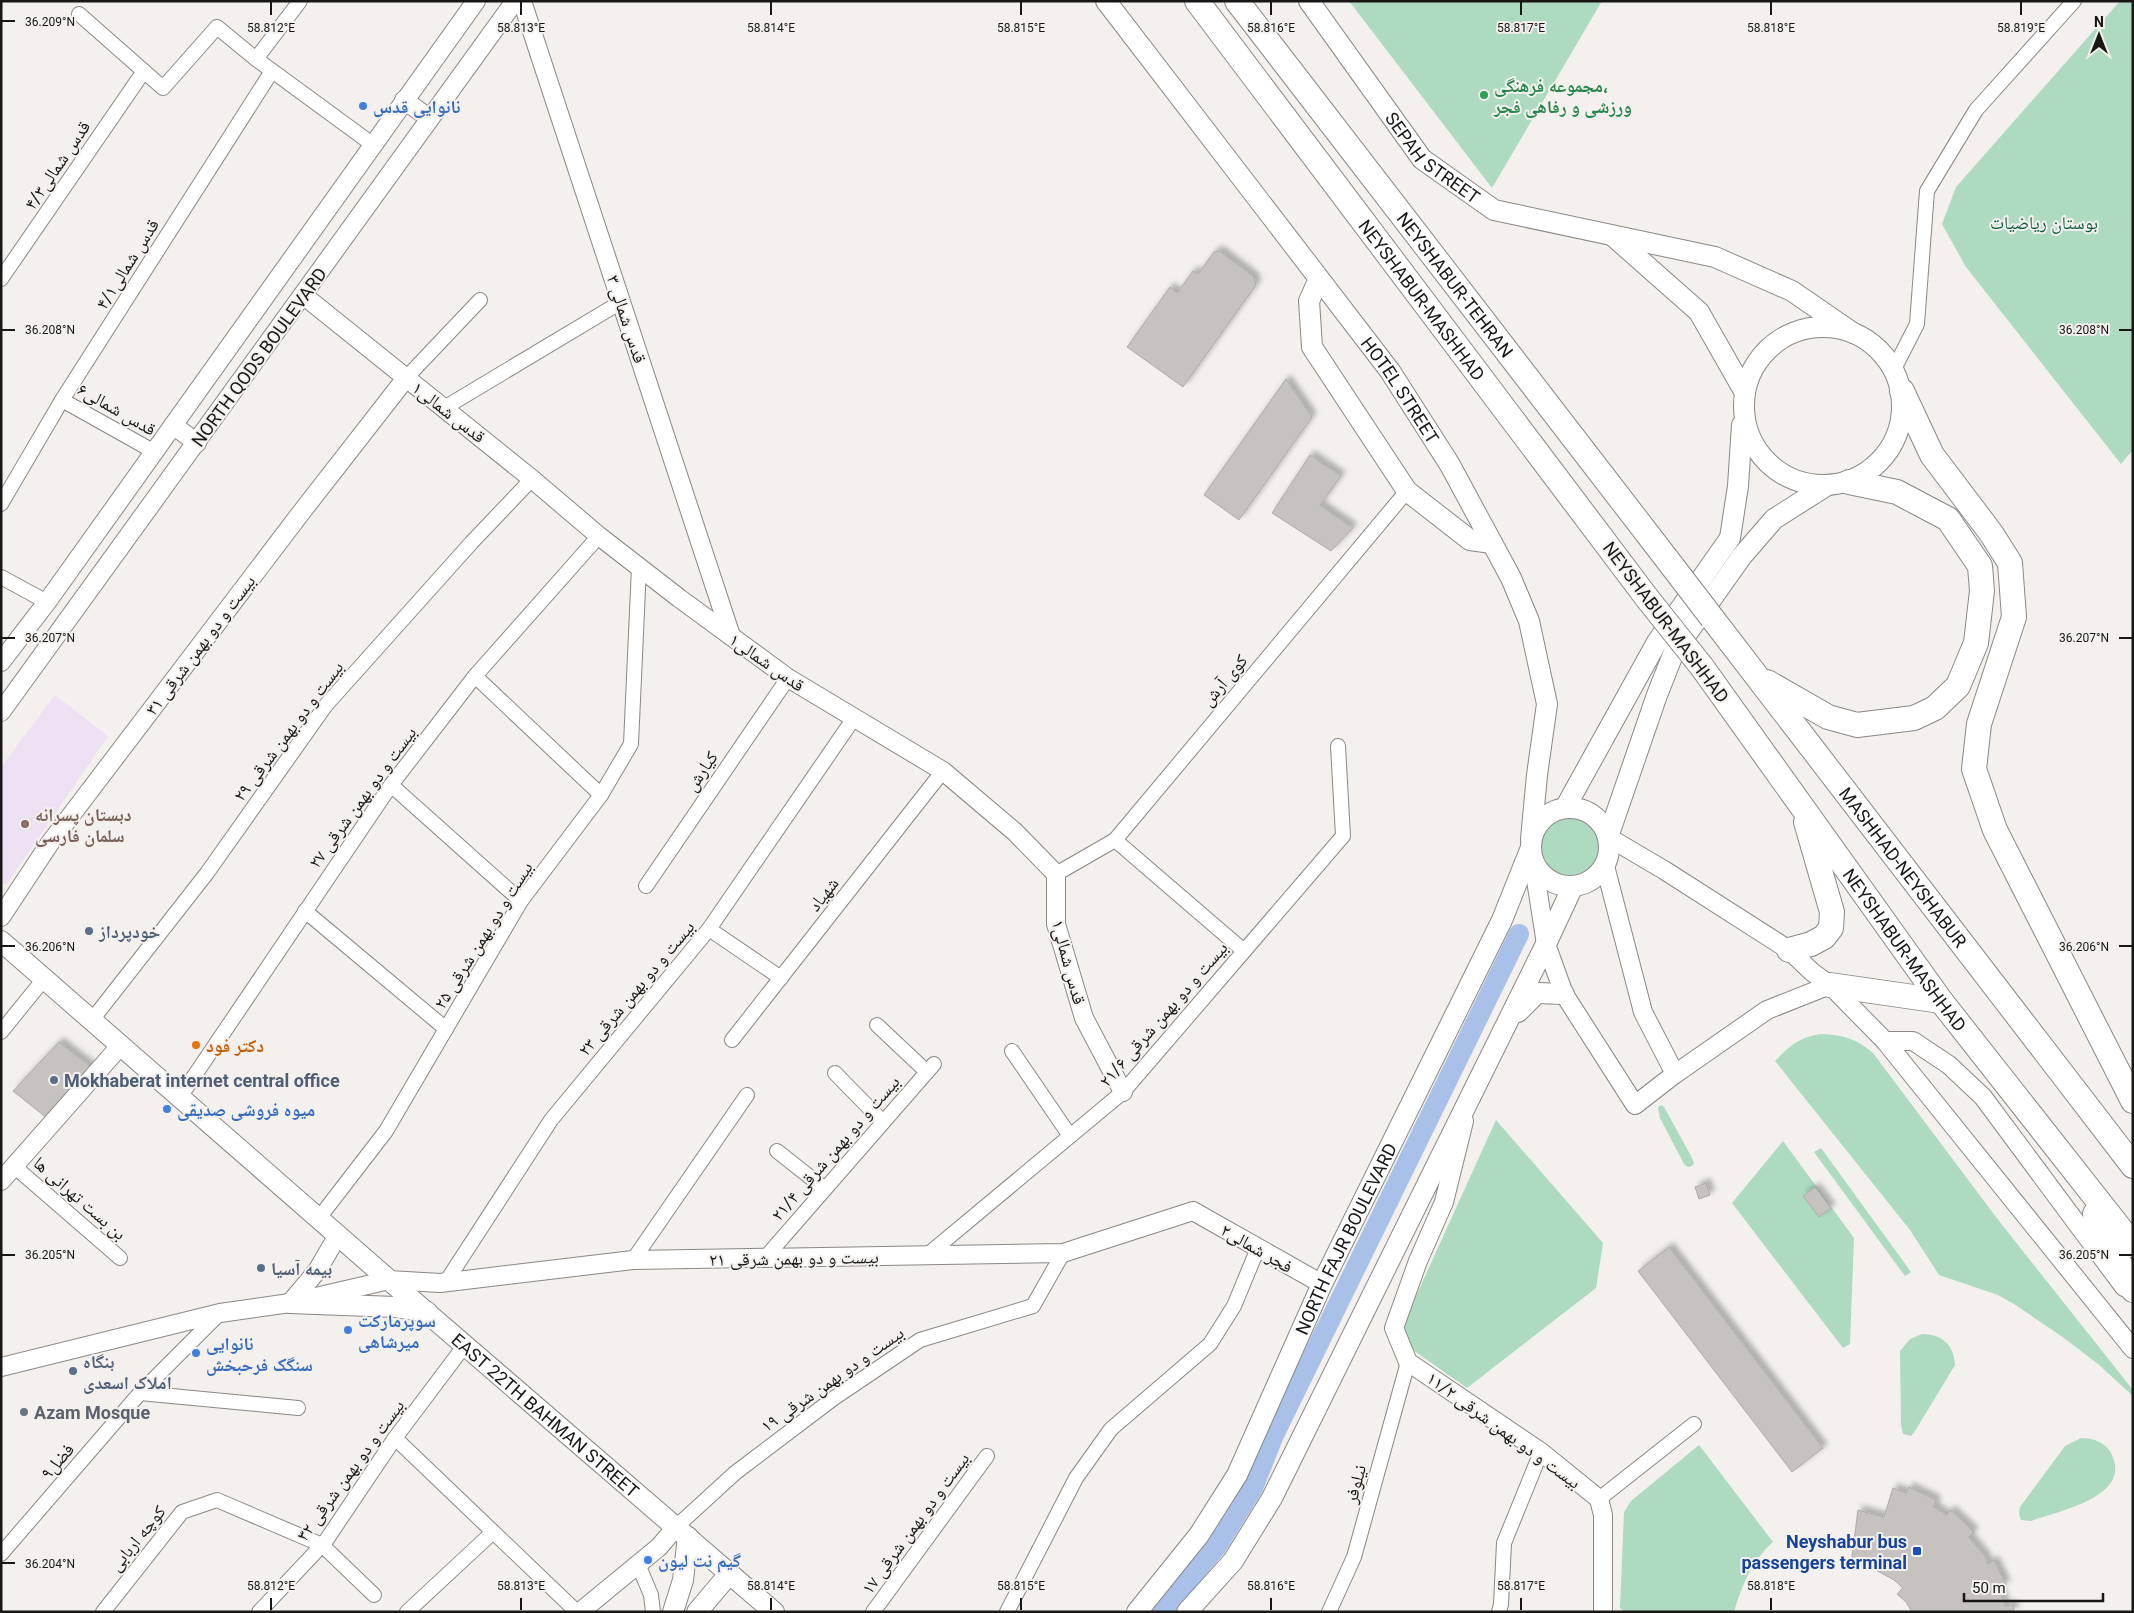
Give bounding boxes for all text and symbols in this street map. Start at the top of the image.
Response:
north arrow [2074,10,2124,60]
text: N [2094,14,2104,30]
text: 36.209°N [25,15,75,29]
text: 58.812°E [247,21,295,35]
text: 58.813°E [497,21,545,35]
text: 58.814°E [747,21,795,35]
text: 58.815°E [997,21,1045,35]
text: 58.816°E [1247,21,1295,35]
text: 58.817°E [1497,21,1545,35]
text: 58.818°E [1747,21,1795,35]
text: 58.819°E [1997,21,2045,35]
place label: مجموعه فرهنگی، ورزشی و رفاهی فجر [1493,75,1632,118]
marker: مجموعه فرهنگی، ورزشی و رفاهی فجر [1478,89,1490,101]
place label: نانوایی قدس [373,96,461,118]
marker: نانوایی قدس [357,100,369,112]
street label: SEPAH STREET [1381,108,1484,207]
street label: قدس شمالی۴/۳ [20,117,95,214]
street label: NEYSHABUR-TEHRAN [1393,208,1518,361]
park label: بوستان ریاضیات [1990,212,2098,234]
street label: قدس شمالی۴/۱ [91,215,164,314]
street label: NEYSHABUR-MASHHAD [1355,215,1489,384]
street label: NORTH QODS BOULEVARD [187,263,331,451]
street label: قدس شمالی ۳ [602,272,651,366]
text: 36.208°N [25,323,75,337]
text: 36.208°N [2059,323,2109,337]
street label: HOTEL STREET [1357,333,1444,447]
street label: قدس شمالی۱ [408,377,490,448]
street label: قدس شمالی۶ [74,378,160,441]
street label: NEYSHABUR-MASHHAD [1599,537,1733,707]
street label: بیست و دو بهمن شرقی ۳۱ [141,571,260,720]
street label: قدس شمالی۱ [725,628,809,696]
text: 36.207°N [25,631,75,645]
text: 36.207°N [2059,631,2109,645]
street label: کوی آرش [1196,650,1253,711]
street label: بیست و دو بهمن شرقی ۲۹ [229,657,348,806]
street label: بیست و دو بهمن شرقی ۲۷ [304,722,421,872]
street label: کیارش [680,747,723,796]
street label: MASHHAD-NEYSHABUR [1835,783,1971,951]
place label: دبستان پسرانه سلمان فارسی [35,804,132,847]
marker: دبستان پسرانه سلمان فارسی [19,818,31,830]
street label: بیست و دو بهمن شرقی ۲۵ [429,857,538,1013]
street label: NEYSHABUR-MASHHAD [1839,864,1971,1035]
street label: شهیاد [803,873,843,915]
street label: بیست و دو بهمن شرقی ۲۳ [573,916,699,1060]
street label: قدس شمالی۱ [1047,917,1090,1007]
place label: خودپرداز [98,921,161,943]
marker: خودپرداز [83,925,95,937]
street label: بیست و دو بهمن شرقی ۲۱/۶ [1094,937,1232,1091]
text: 36.206°N [25,940,75,954]
text: 36.206°N [2059,940,2109,954]
place label: دکتر فود [206,1035,264,1056]
marker: دکتر فود [190,1039,202,1051]
place label: Mokhaberat internet central office [64,1070,340,1091]
street label: بیست و دو بهمن شرقی ۲۱/۴ [766,1071,904,1225]
marker: Mokhaberat internet central office [48,1074,60,1086]
place label: میوه فروشی صدیقی [177,1099,315,1121]
marker: میوه فروشی صدیقی [161,1103,173,1115]
street label: NORTH FAJR BOULEVARD [1290,1139,1401,1338]
street label: بن بست تهرانی ها [29,1152,131,1245]
street label: فجر شمالی۲ [1217,1219,1297,1278]
street label: بیست و دو بهمن شرقی ۲۱ [709,1246,879,1271]
text: 36.205°N [25,1248,75,1262]
text: 36.205°N [2059,1248,2109,1262]
place label: بیمه آسیا [271,1258,332,1279]
marker: بیمه آسیا [255,1262,267,1274]
place label: سوپرمارکت میرشاهی [358,1310,436,1353]
street label: بیست و دو بهمن شرقی ۱۹ [756,1322,908,1437]
marker: سوپرمارکت میرشاهی [342,1324,354,1336]
street label: EAST 22TH BAHMAN STREET [448,1329,644,1502]
place label: نانوایی سنگک فرحبخش [206,1333,313,1376]
marker: نانوایی سنگک فرحبخش [190,1347,202,1359]
place label: بنگاه املاک اسعدی [83,1351,172,1394]
marker: بنگاه املاک اسعدی [67,1365,79,1377]
street label: بیست و دو بهمن شرقی ۱۱/۲ [1422,1367,1585,1494]
street label: بیست و دو بهمن شرقی ۳۲ [292,1395,409,1545]
place label: Azam Mosque [34,1402,150,1423]
marker: Azam Mosque [18,1406,30,1418]
street label: فضل۹ [36,1439,79,1484]
street label: بیست و دو بهمن شرقی ۱۷ [857,1448,974,1598]
street label: نیلوفر [1340,1462,1371,1507]
street label: کوچه اربابی [104,1501,171,1576]
place label: Neyshabur bus passengers terminal [1741,1531,1907,1573]
marker: Neyshabur bus passengers terminal [1911,1545,1923,1557]
place label: گیم نت لیون [658,1550,741,1573]
marker: گیم نت لیون [642,1554,654,1566]
text: 36.204°N [25,1557,75,1571]
scale bar [1964,1570,2103,1602]
text: 58.812°E [247,1579,295,1593]
text: 58.813°E [497,1579,545,1593]
text: 58.814°E [747,1579,795,1593]
text: 58.815°E [997,1579,1045,1593]
text: 58.816°E [1247,1579,1295,1593]
text: 58.817°E [1497,1579,1545,1593]
text: 58.818°E [1747,1579,1795,1593]
text: 50 m [1972,1579,2006,1597]

